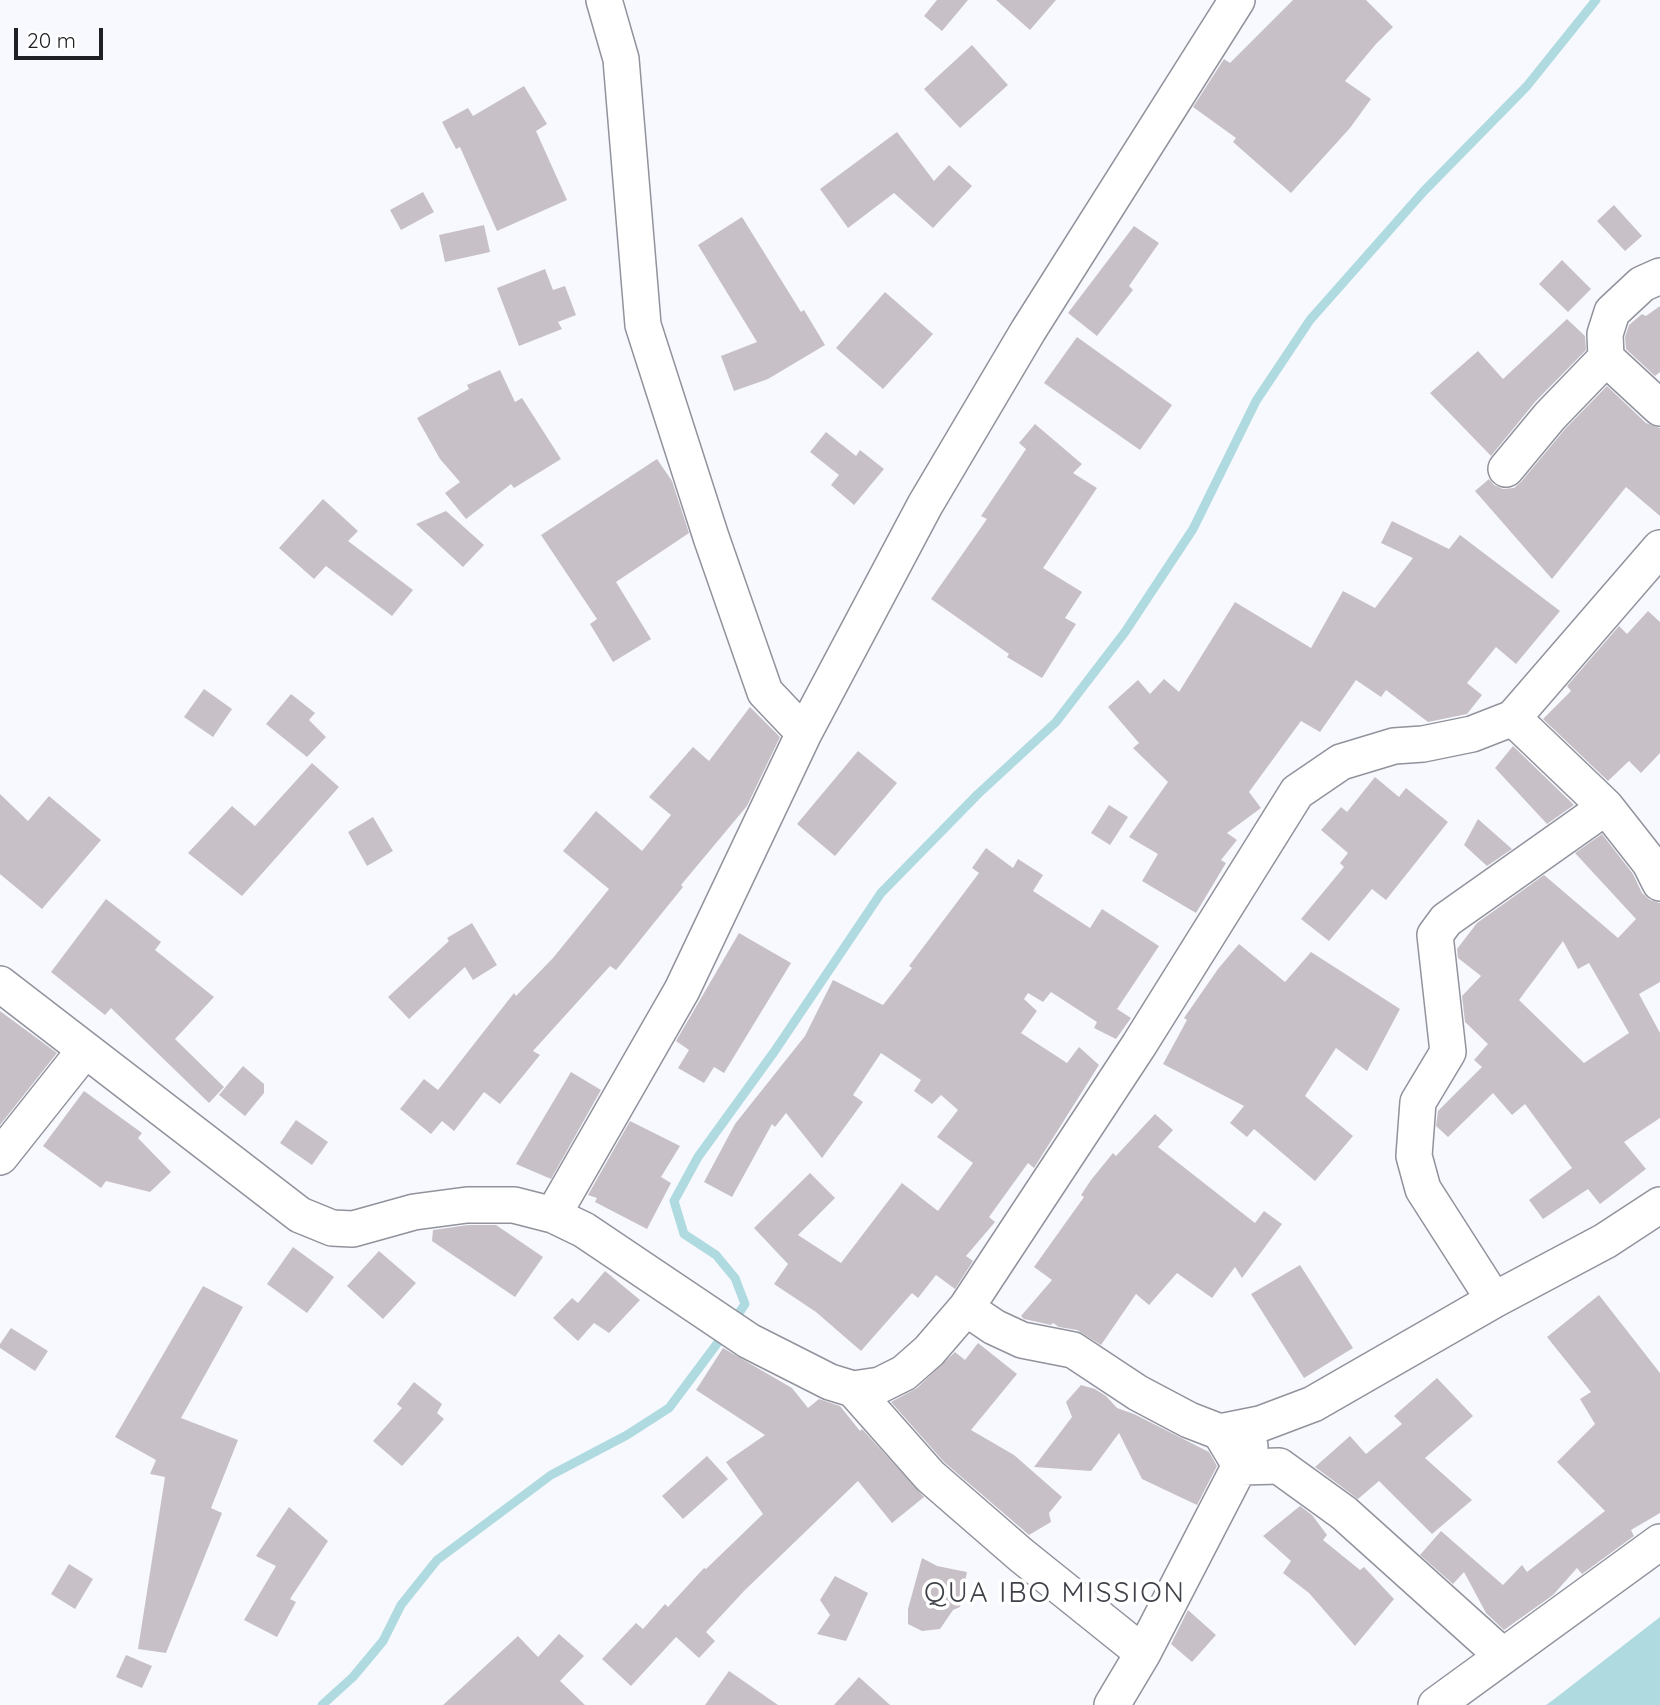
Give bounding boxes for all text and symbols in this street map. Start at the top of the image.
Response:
scale bar [18,14,107,58]
text: 20 m [27,27,76,53]
district label: QUA IBO MISSION [926,1577,1184,1611]

